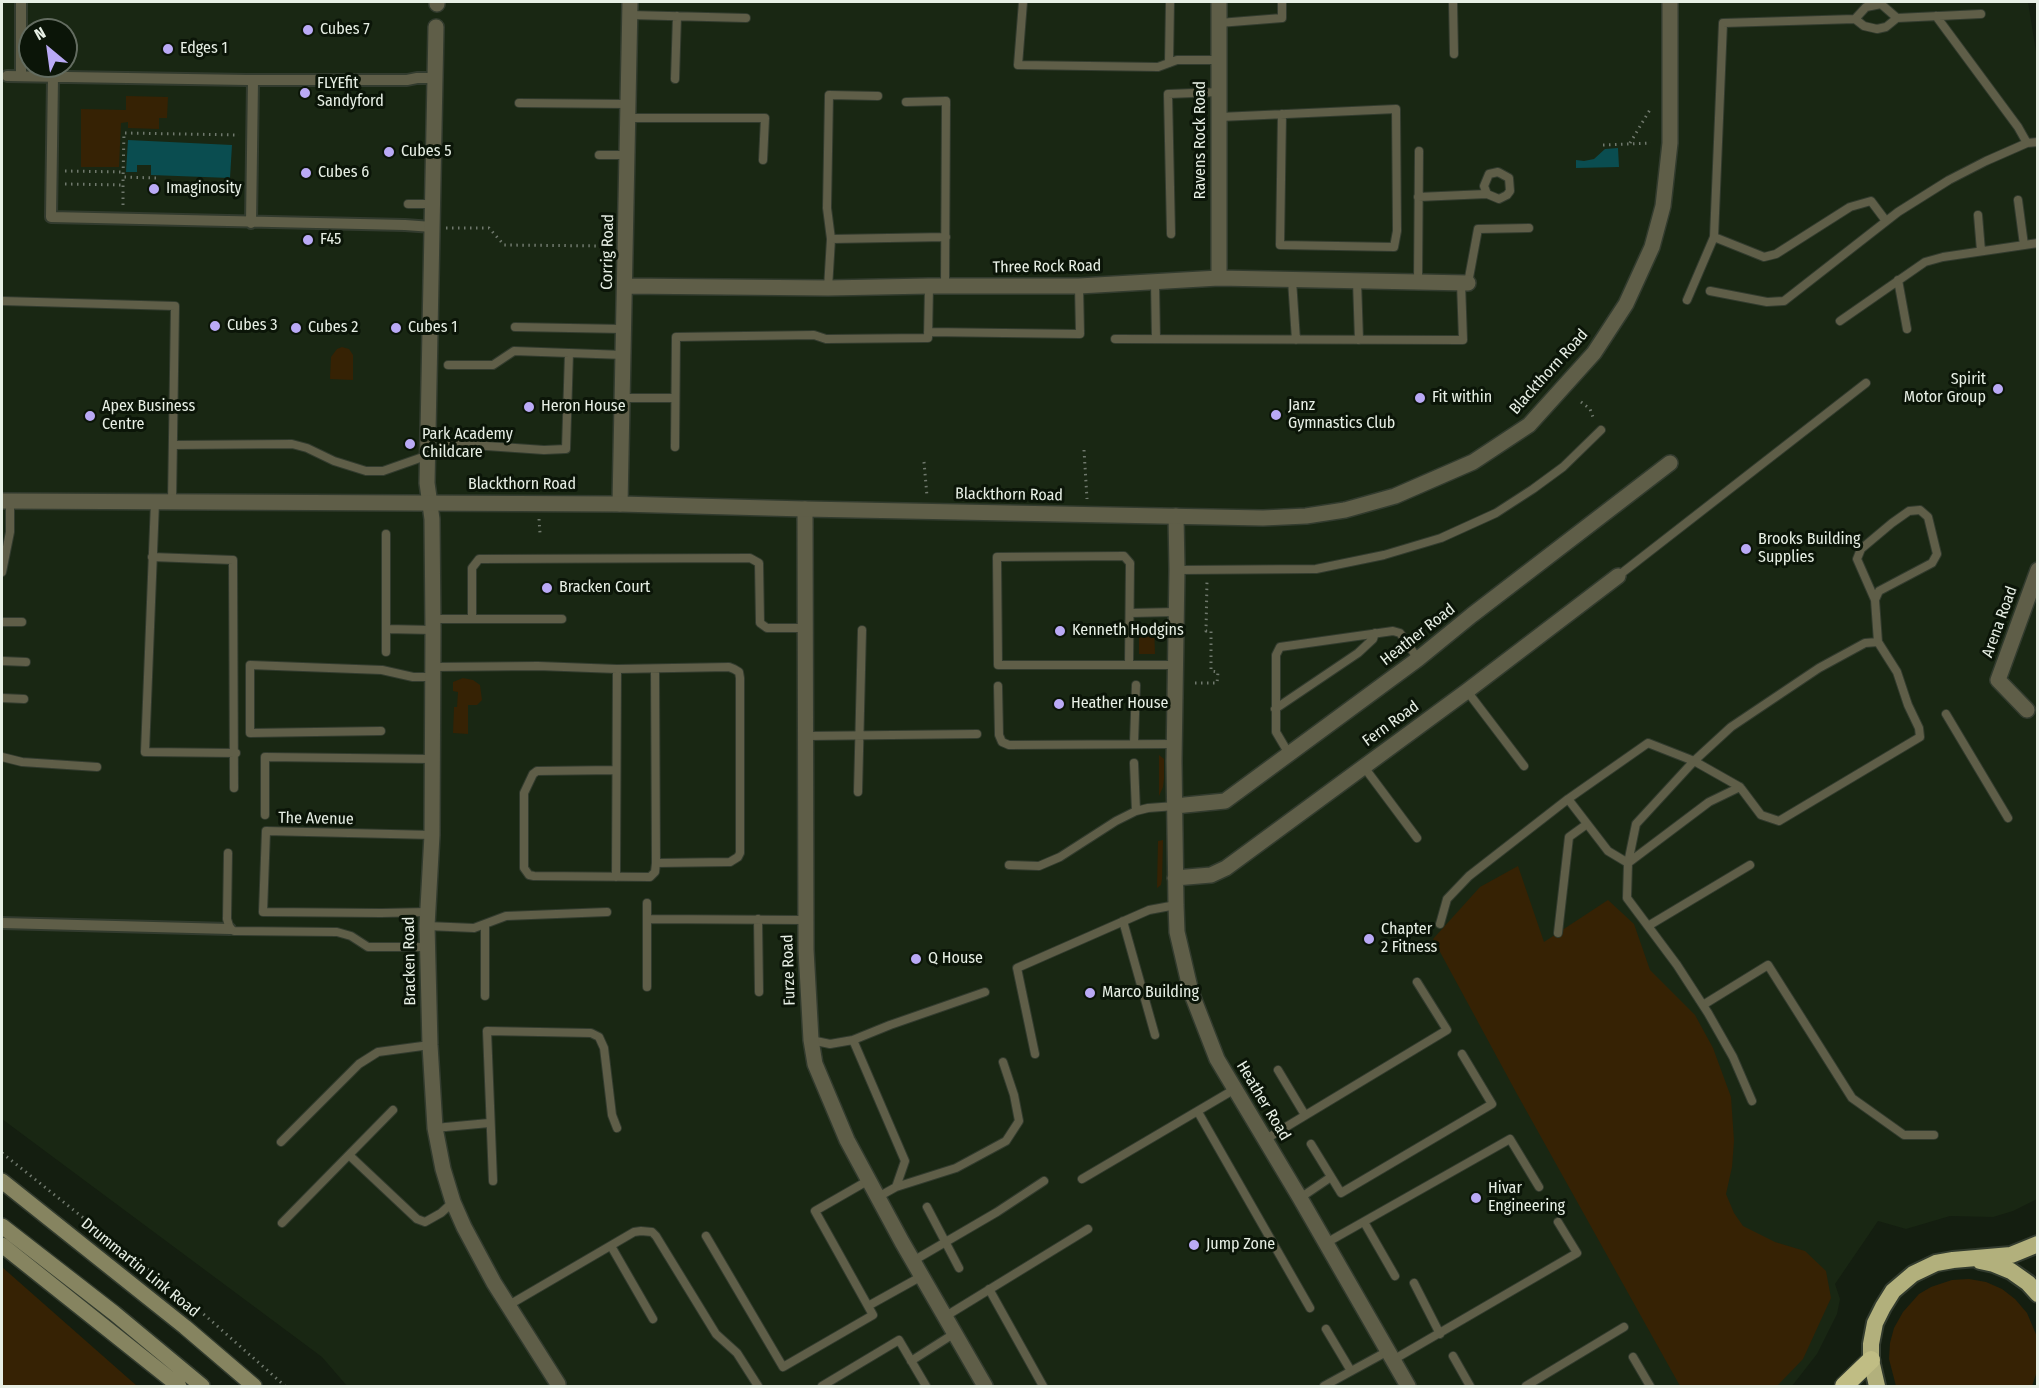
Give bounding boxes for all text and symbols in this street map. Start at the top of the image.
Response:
north arrow [18,18,78,78]
place label: Cubes 7 [320,20,370,40]
text: N [31,23,49,44]
marker: Cubes 7 [301,23,315,37]
place label: Edges 1 [180,39,228,59]
marker: Edges 1 [161,42,175,56]
place label: FLYEfit Sandyford [317,74,384,112]
street label: Ravens Rock Road [1191,81,1211,199]
marker: FLYEfit Sandyford [298,86,312,100]
place label: Cubes 5 [401,142,452,162]
marker: Cubes 5 [382,145,396,159]
place label: Cubes 6 [318,163,369,183]
marker: Cubes 6 [299,166,313,180]
place label: Imaginosity [166,179,242,199]
marker: Imaginosity [147,182,161,196]
street label: Corrig Road [598,214,618,290]
place label: F45 [320,230,341,250]
marker: F45 [301,233,315,247]
street label: Three Rock Road [993,256,1101,278]
place label: Cubes 3 [227,316,277,336]
place label: Cubes 2 [308,318,358,338]
place label: Cubes 1 [408,318,457,338]
marker: Cubes 3 [208,319,222,333]
marker: Cubes 2 [289,321,303,335]
marker: Cubes 1 [389,321,403,335]
street label: Blackthorn Road [1506,325,1592,419]
place label: Spirit Motor Group [1904,370,1986,408]
marker: Spirit Motor Group [1991,382,2005,396]
place label: Fit within [1432,388,1492,408]
marker: Fit within [1413,391,1427,405]
place label: Janz Gymnastics Club [1288,396,1395,434]
place label: Apex Business Centre [102,397,195,435]
place label: Heron House [541,397,626,417]
marker: Heron House [522,400,536,414]
marker: Janz Gymnastics Club [1269,408,1283,422]
marker: Apex Business Centre [83,409,97,423]
place label: Park Academy Childcare [422,425,513,463]
marker: Park Academy Childcare [403,437,417,451]
street label: Blackthorn Road [468,475,576,495]
street label: Blackthorn Road [955,484,1063,506]
place label: Brooks Building Supplies [1758,530,1861,568]
marker: Brooks Building Supplies [1739,542,1753,556]
place label: Bracken Court [559,578,650,598]
marker: Bracken Court [540,581,554,595]
street label: Arena Road [1978,584,2022,660]
street label: Heather Road [1377,600,1459,670]
place label: Kenneth Hodgins [1072,621,1184,641]
marker: Kenneth Hodgins [1053,624,1067,638]
place label: Heather House [1071,694,1168,714]
marker: Heather House [1052,697,1066,711]
street label: Fern Road [1359,697,1423,751]
street label: The Avenue [278,809,354,829]
street label: Bracken Road [400,916,420,1006]
place label: Chapter 2 Fitness [1381,920,1437,958]
marker: Chapter 2 Fitness [1362,932,1376,946]
street label: Furze Road [778,934,800,1006]
place label: Q House [928,949,983,969]
marker: Q House [909,952,923,966]
place label: Marco Building [1102,983,1199,1003]
marker: Marco Building [1083,986,1097,1000]
street label: Heather Road [1232,1058,1294,1144]
place label: Hivar Engineering [1488,1179,1565,1217]
marker: Hivar Engineering [1469,1191,1483,1205]
street label: Drummartin Link Road [77,1214,203,1322]
place label: Jump Zone [1206,1235,1275,1255]
marker: Jump Zone [1187,1238,1201,1252]

